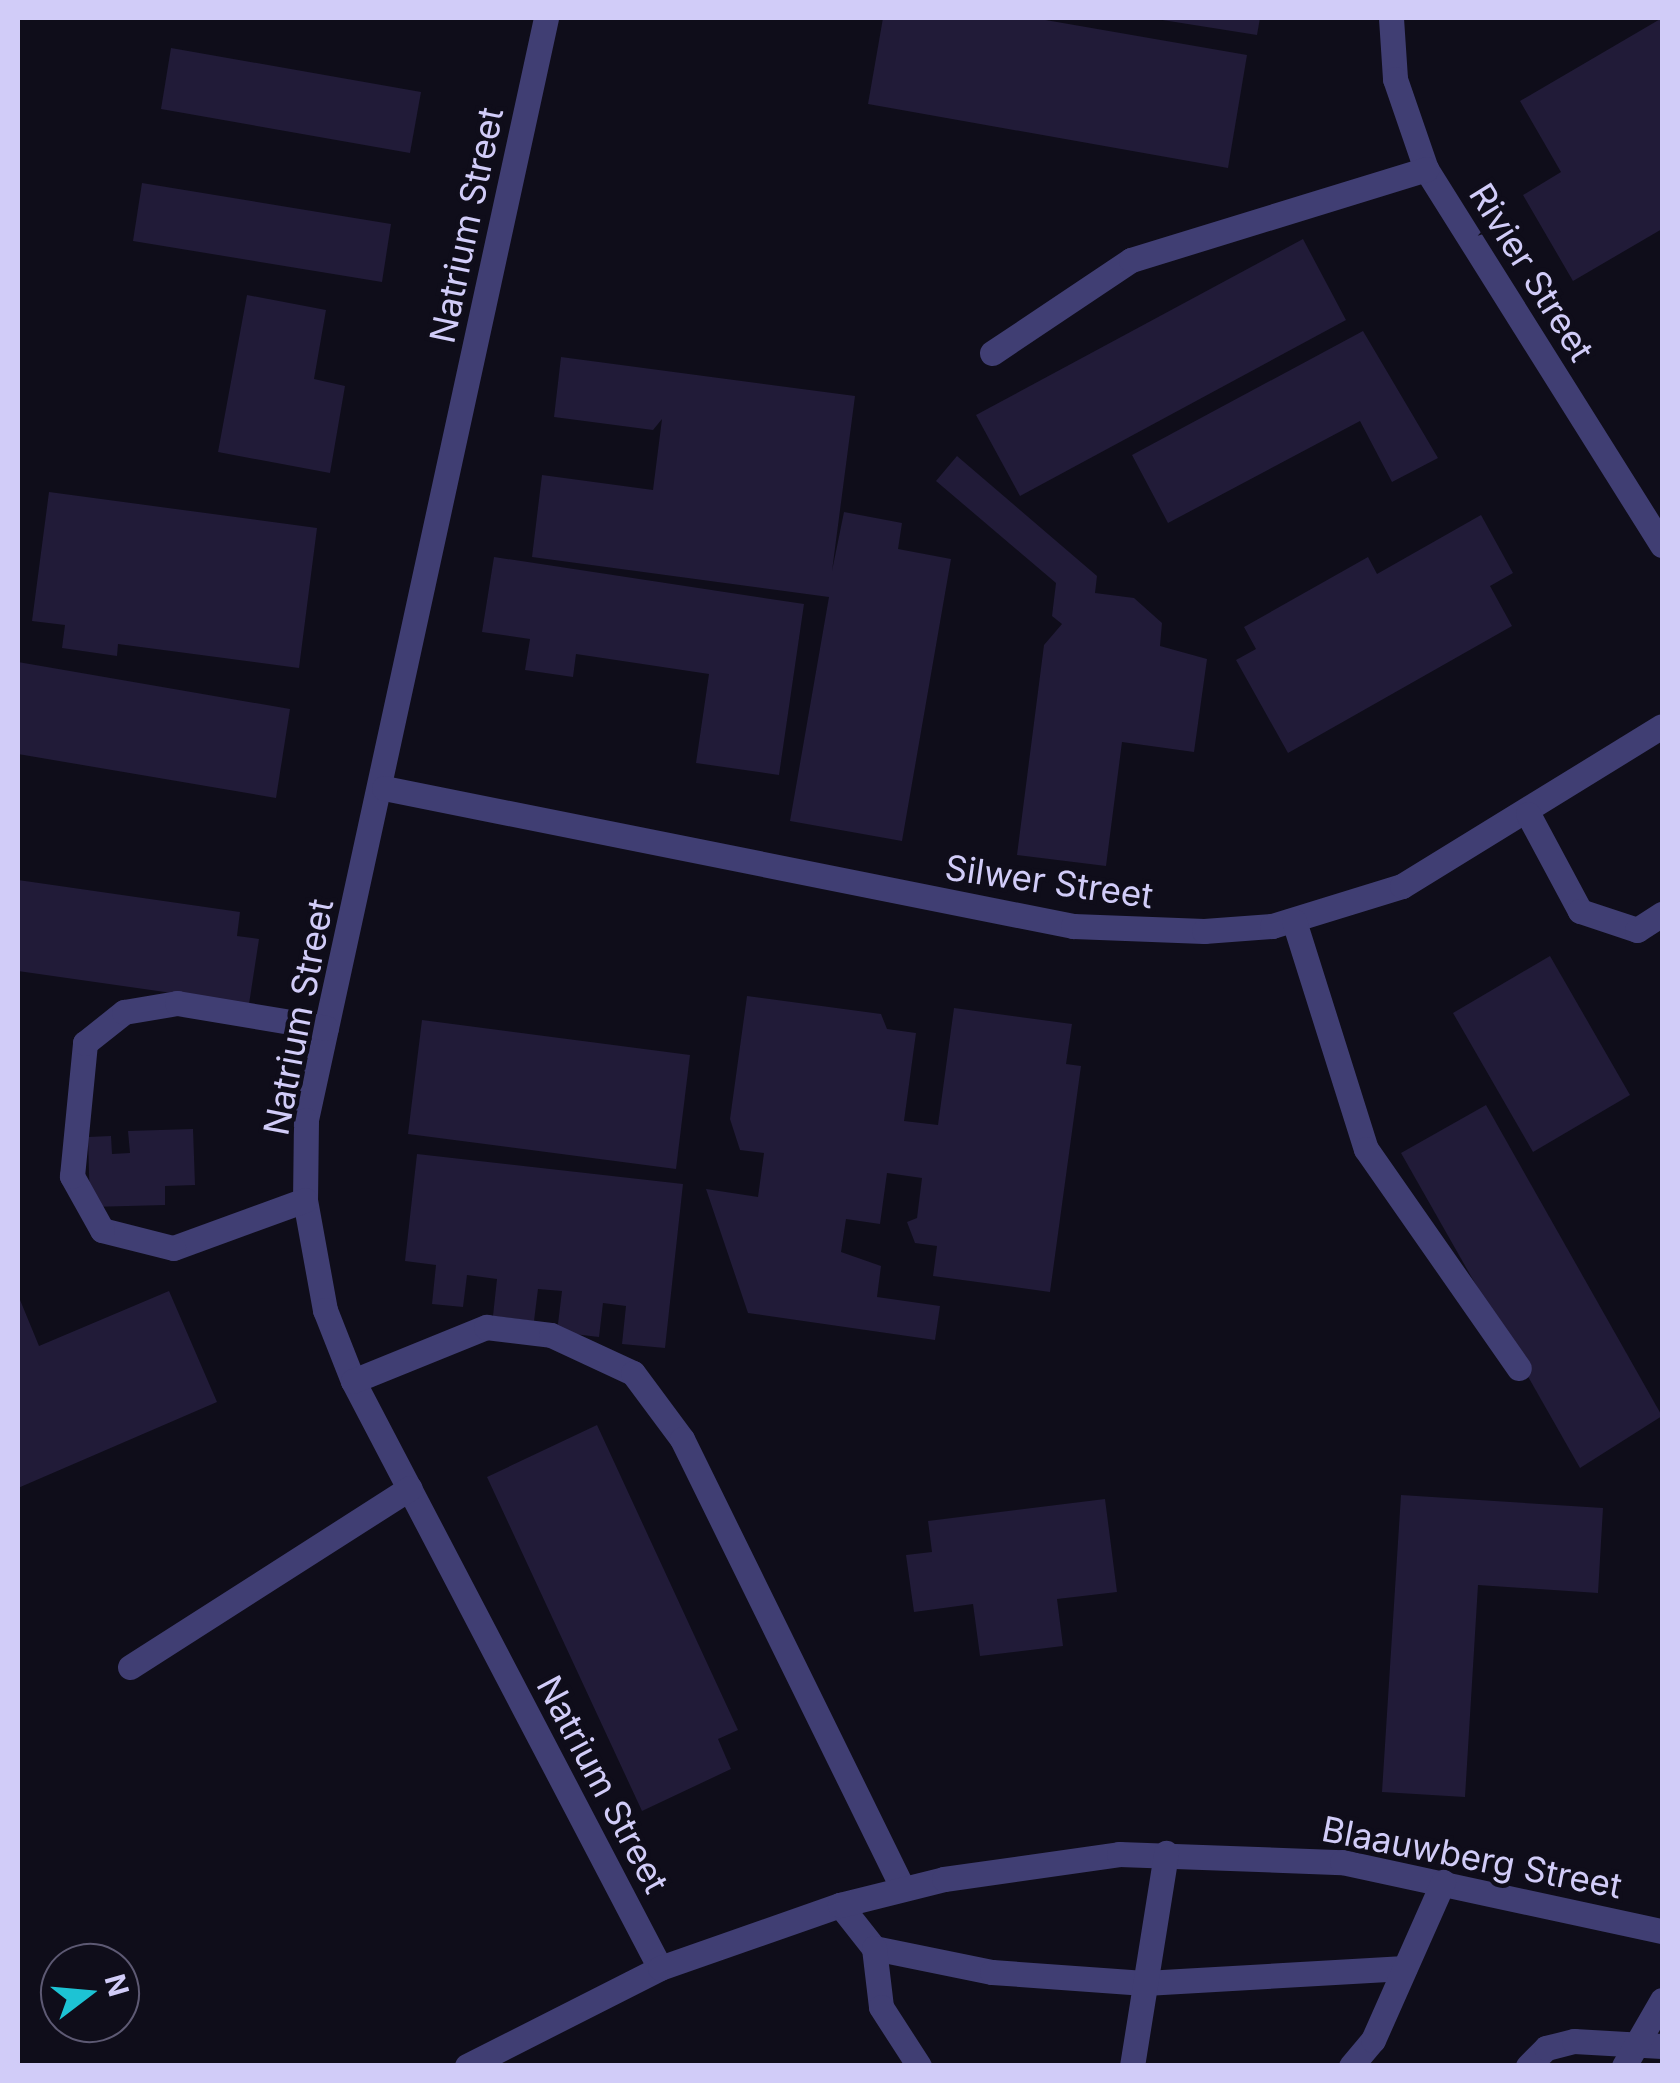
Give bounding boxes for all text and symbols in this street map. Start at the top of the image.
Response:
street label: Natrium Street [421,103,511,347]
street label: Rivier Street [1461,176,1603,368]
street label: Silwer Street [942,846,1156,916]
street label: Natrium Street [255,895,341,1139]
street label: Natrium Street [528,1668,678,1900]
street label: Blaauwberg Street [1319,1807,1625,1907]
north arrow [40,1943,140,2043]
text: N [98,1970,136,2000]

